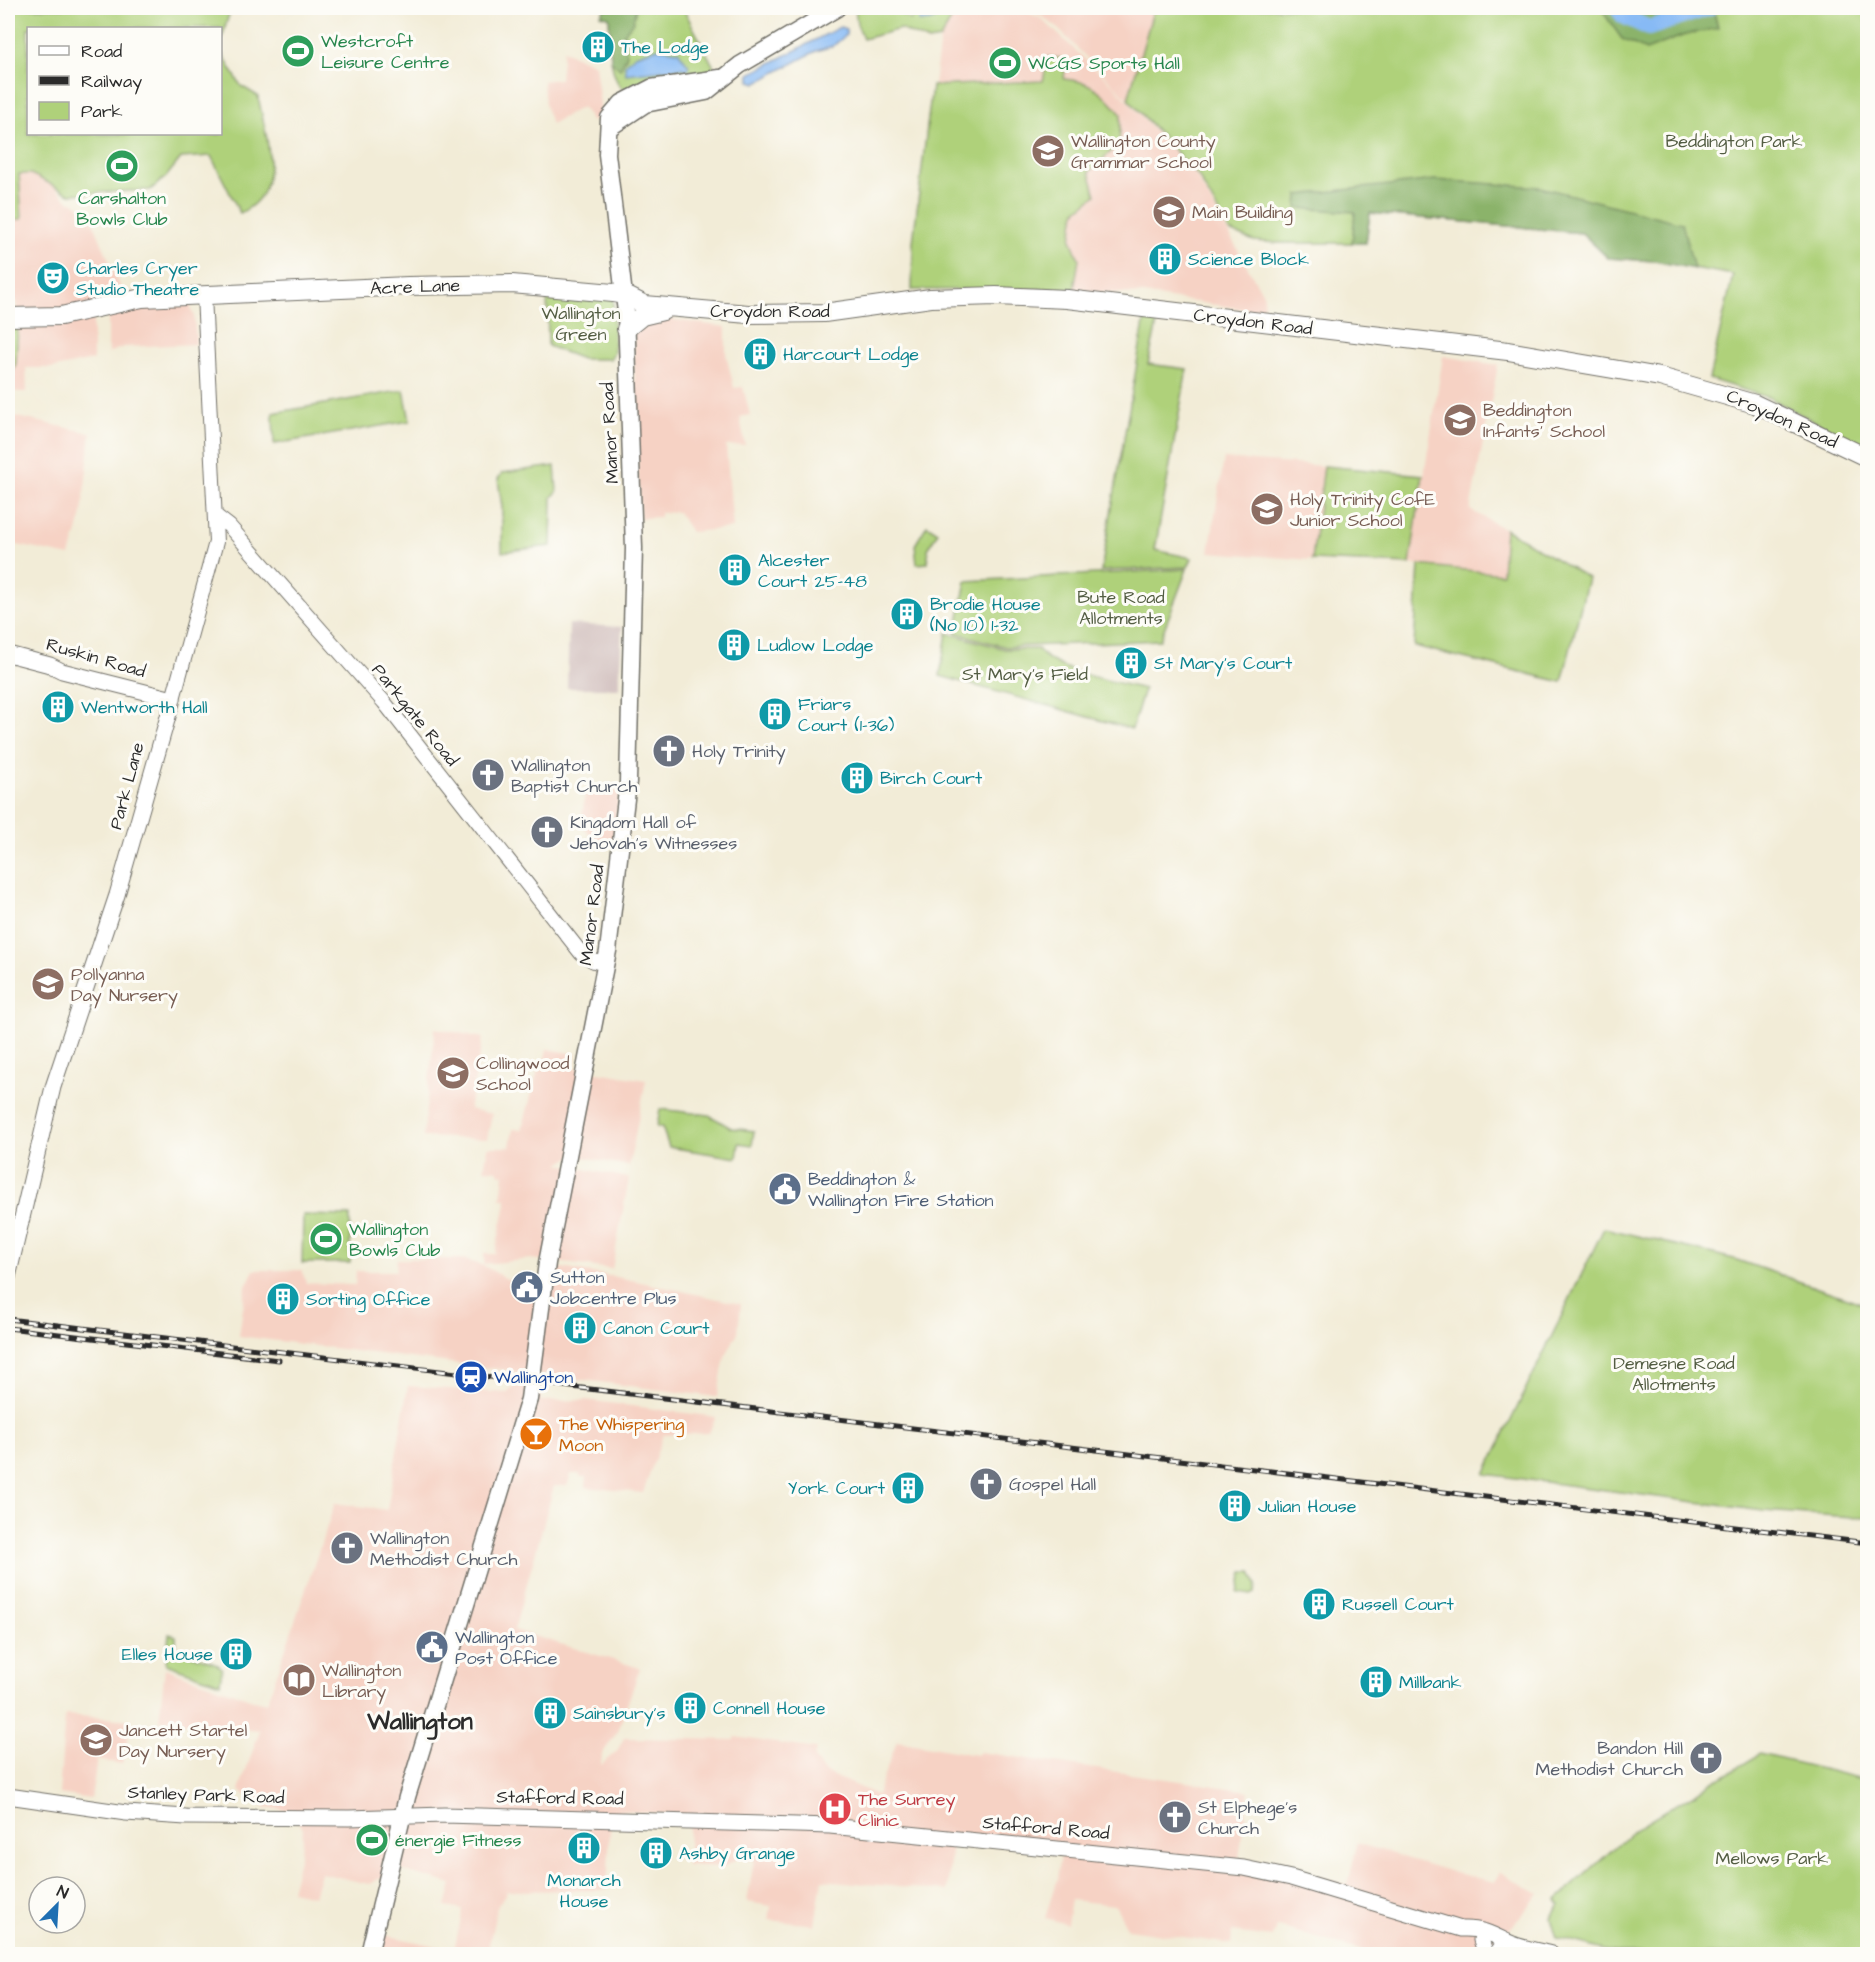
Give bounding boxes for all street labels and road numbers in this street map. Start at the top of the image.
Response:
street label: Acre Lane [370,273,461,301]
street label: Croydon Road [710,299,830,325]
street label: Croydon Road [1192,302,1314,343]
street label: Manor Road [595,382,625,484]
street label: Croydon Road [1722,383,1842,456]
street label: Ruskin Road [43,632,149,684]
street label: Parkgate Road [365,658,464,772]
street label: Park Lane [103,739,151,832]
street label: Manor Road [573,863,611,967]
street label: Stanley Park Road [127,1780,285,1811]
street label: Stafford Road [496,1784,624,1812]
street label: Stafford Road [982,1810,1110,1846]

